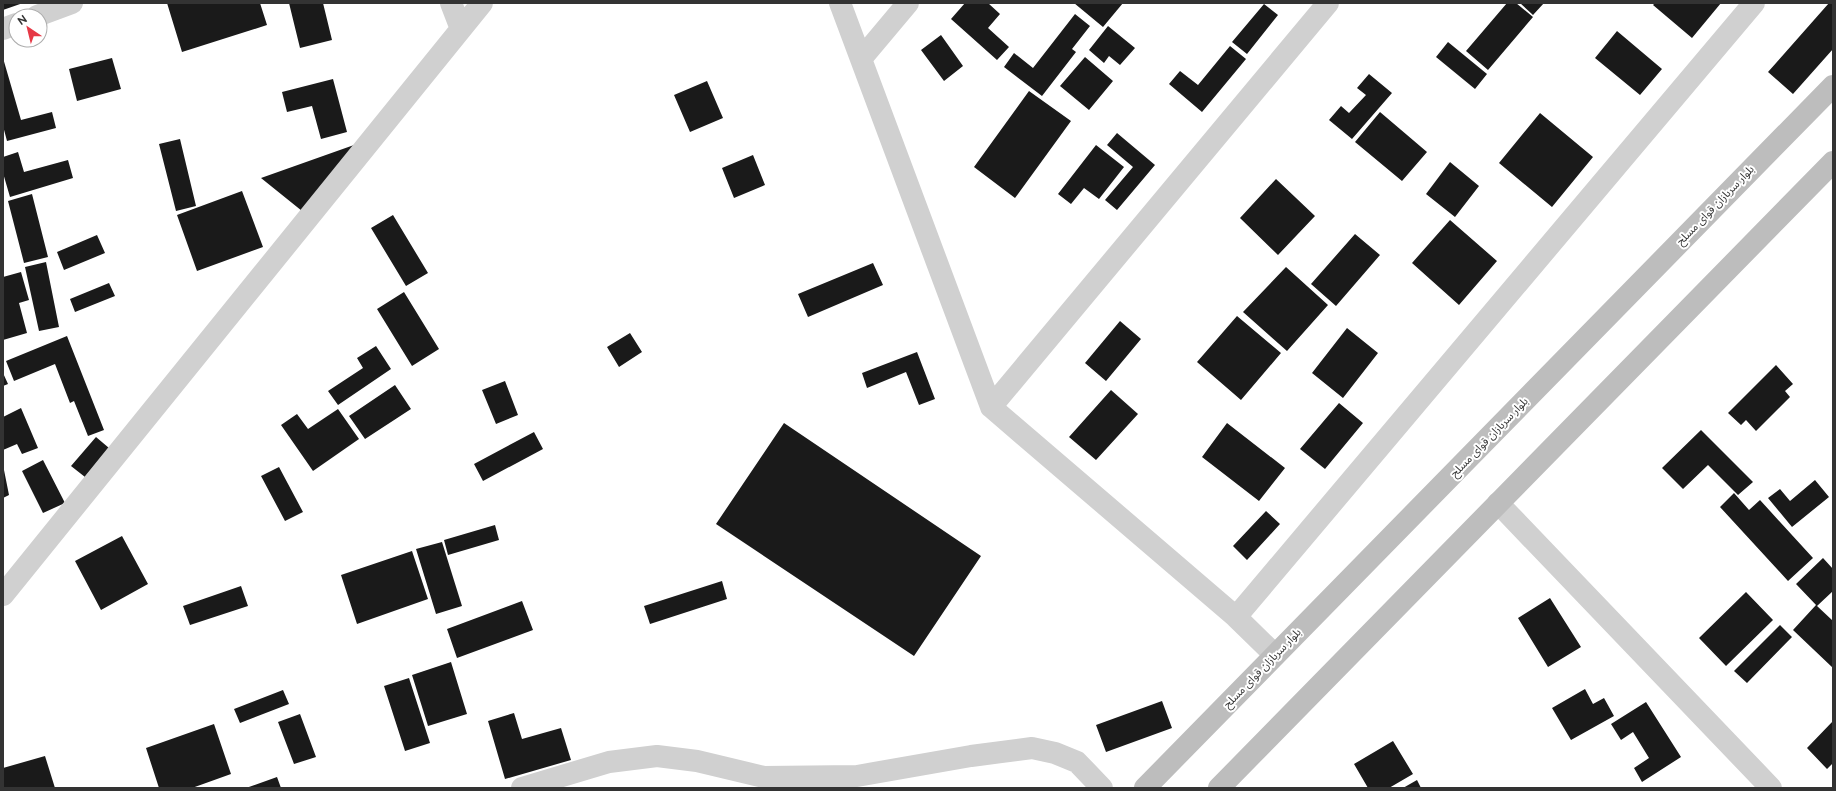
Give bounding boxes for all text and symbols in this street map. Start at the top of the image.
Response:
north arrow [8,8,48,48]
text: N [15,12,30,28]
street label: بلوار سربازان قوای مسلح [1674,163,1758,249]
street label: بلوار سربازان قوای مسلح [1448,395,1532,481]
street label: بلوار سربازان قوای مسلح [1221,626,1305,712]

